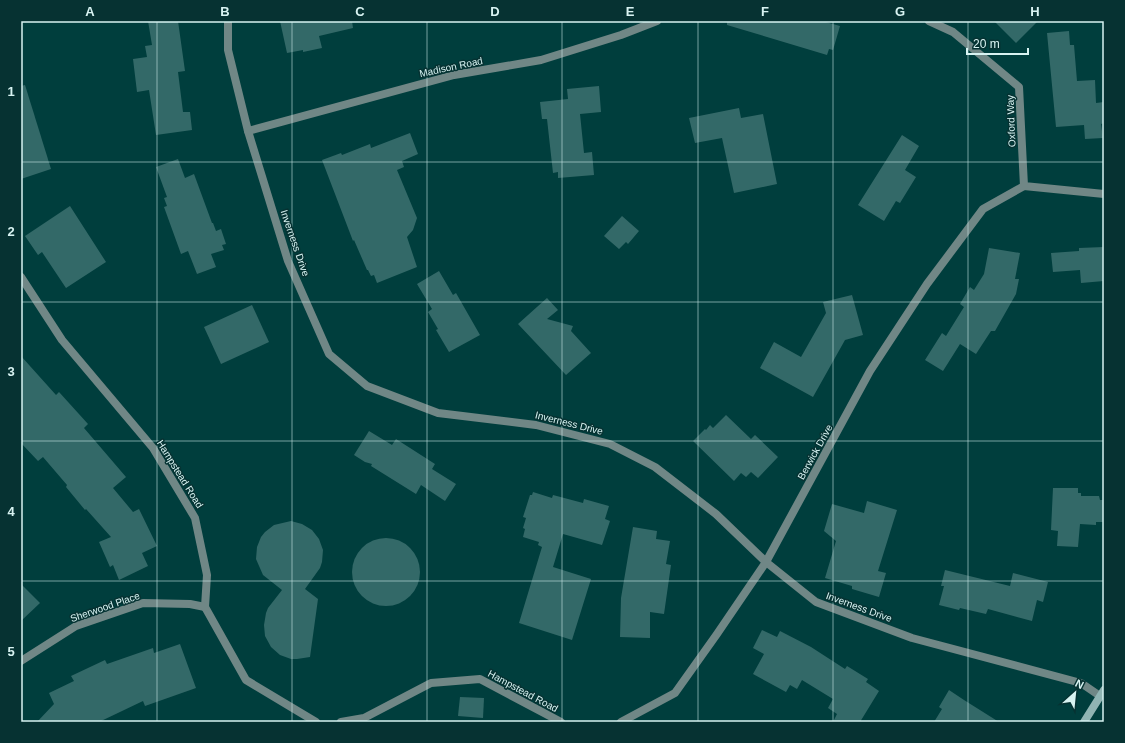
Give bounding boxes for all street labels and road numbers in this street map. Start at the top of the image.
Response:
street label: Madison Road [418,55,484,79]
street label: Oxford Way [1005,95,1017,147]
street label: Inverness Drive [278,208,312,278]
street label: Inverness Drive [534,409,604,437]
street label: Berwick Drive [795,422,835,481]
street label: Hampstead Road [155,438,205,510]
street label: Sherwood Place [69,590,142,624]
street label: Inverness Drive [824,590,894,624]
street label: Hampstead Road [486,668,560,714]

